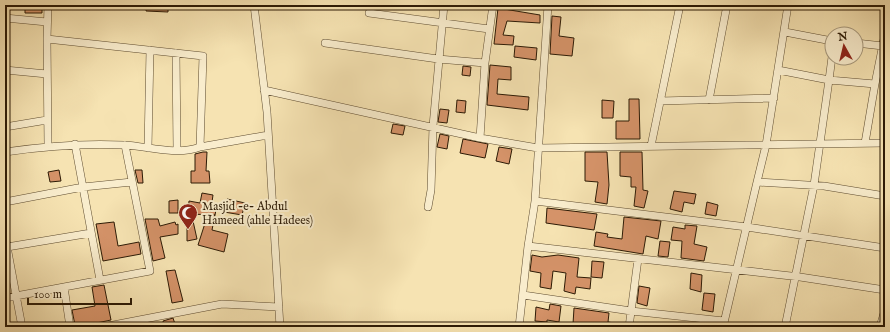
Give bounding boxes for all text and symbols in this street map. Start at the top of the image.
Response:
north arrow [824,26,864,66]
text: N [836,29,849,45]
place label: Masjid -e- Abdul Hameed (ahle Hadees) [202,199,313,228]
mosque icon: Masjid -e- Abdul Hameed (ahle Hadees) [177,202,199,230]
scale bar [28,280,131,306]
text: 100 m [34,287,62,302]

